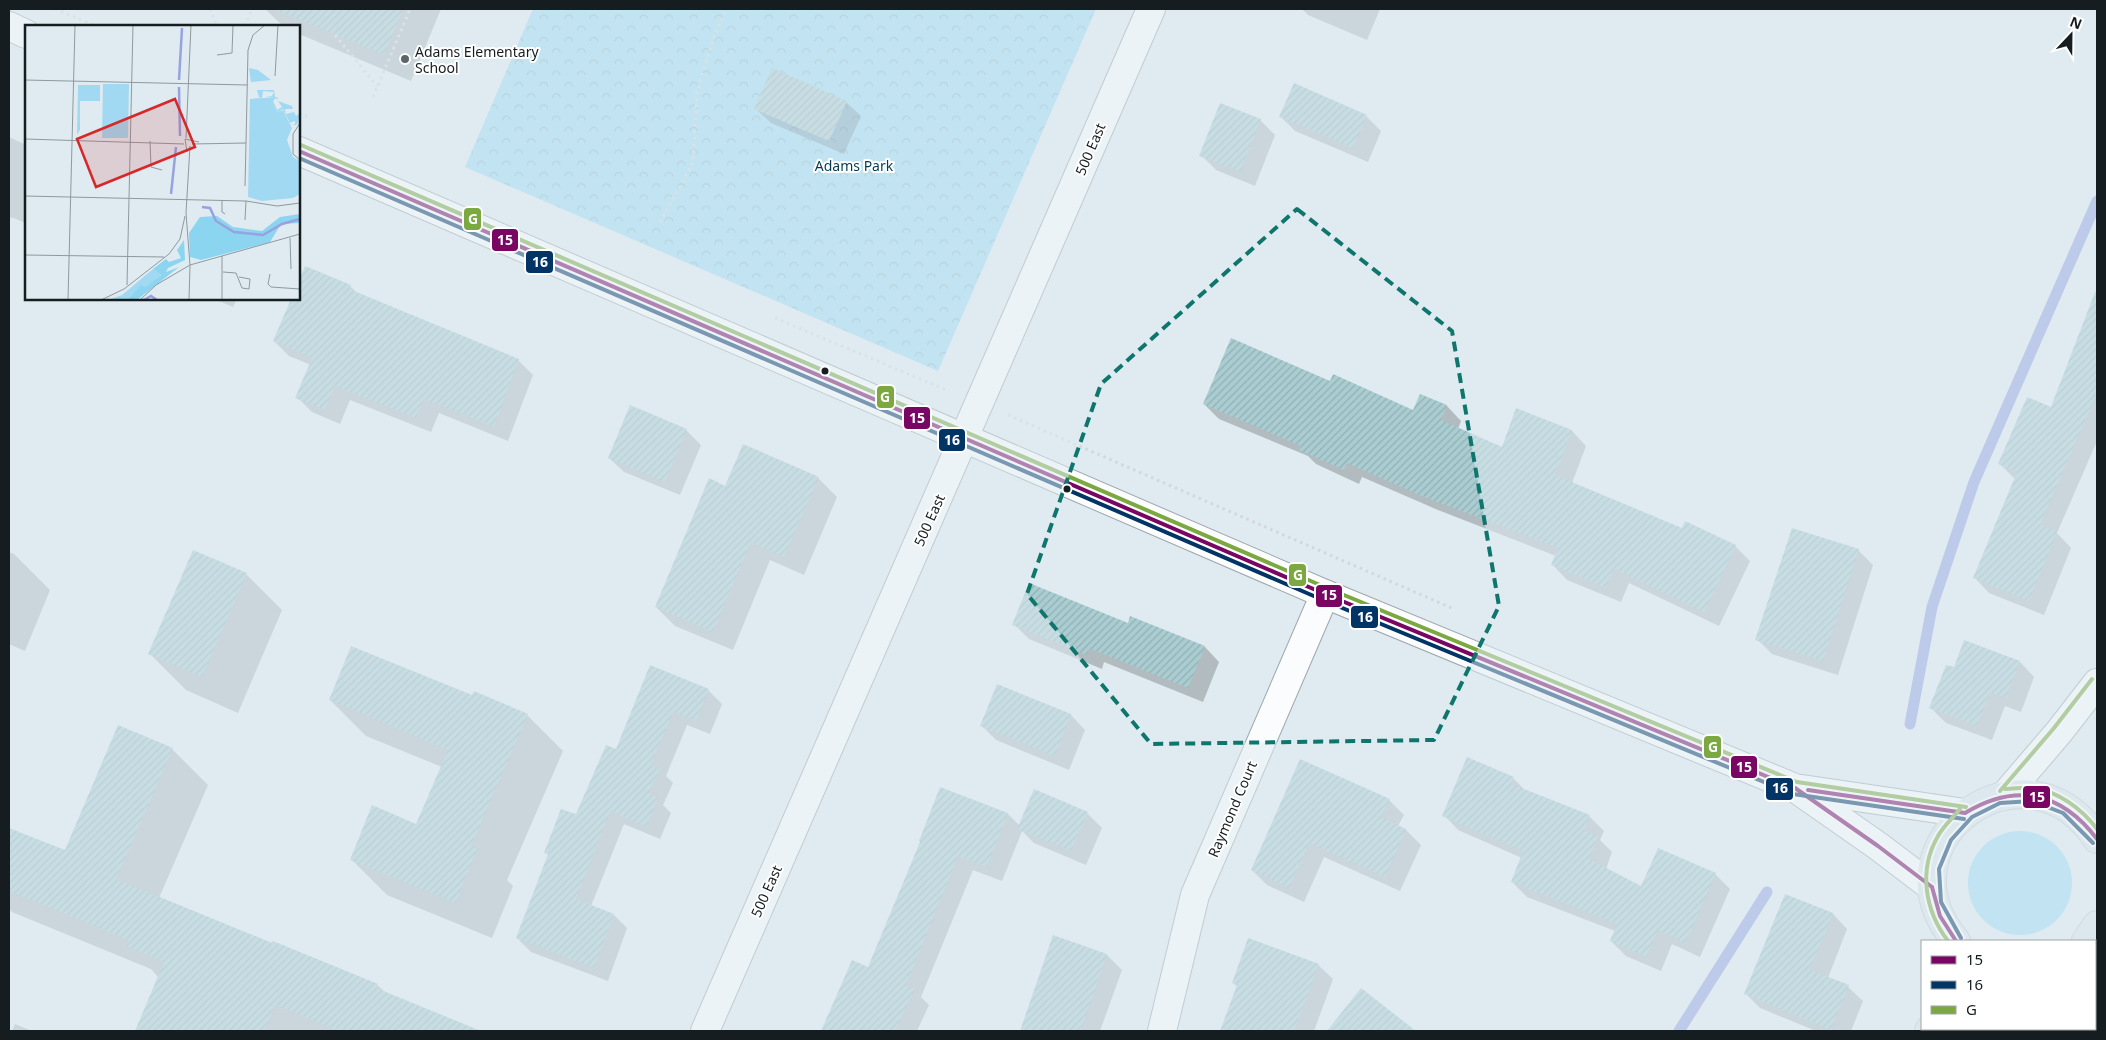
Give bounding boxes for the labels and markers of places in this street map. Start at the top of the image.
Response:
place label: Adams Elementary School [415,42,539,77]
marker: Adams Elementary School [399,53,411,65]
unlabelled marker [820,366,830,376]
unlabelled marker [1062,484,1072,494]

